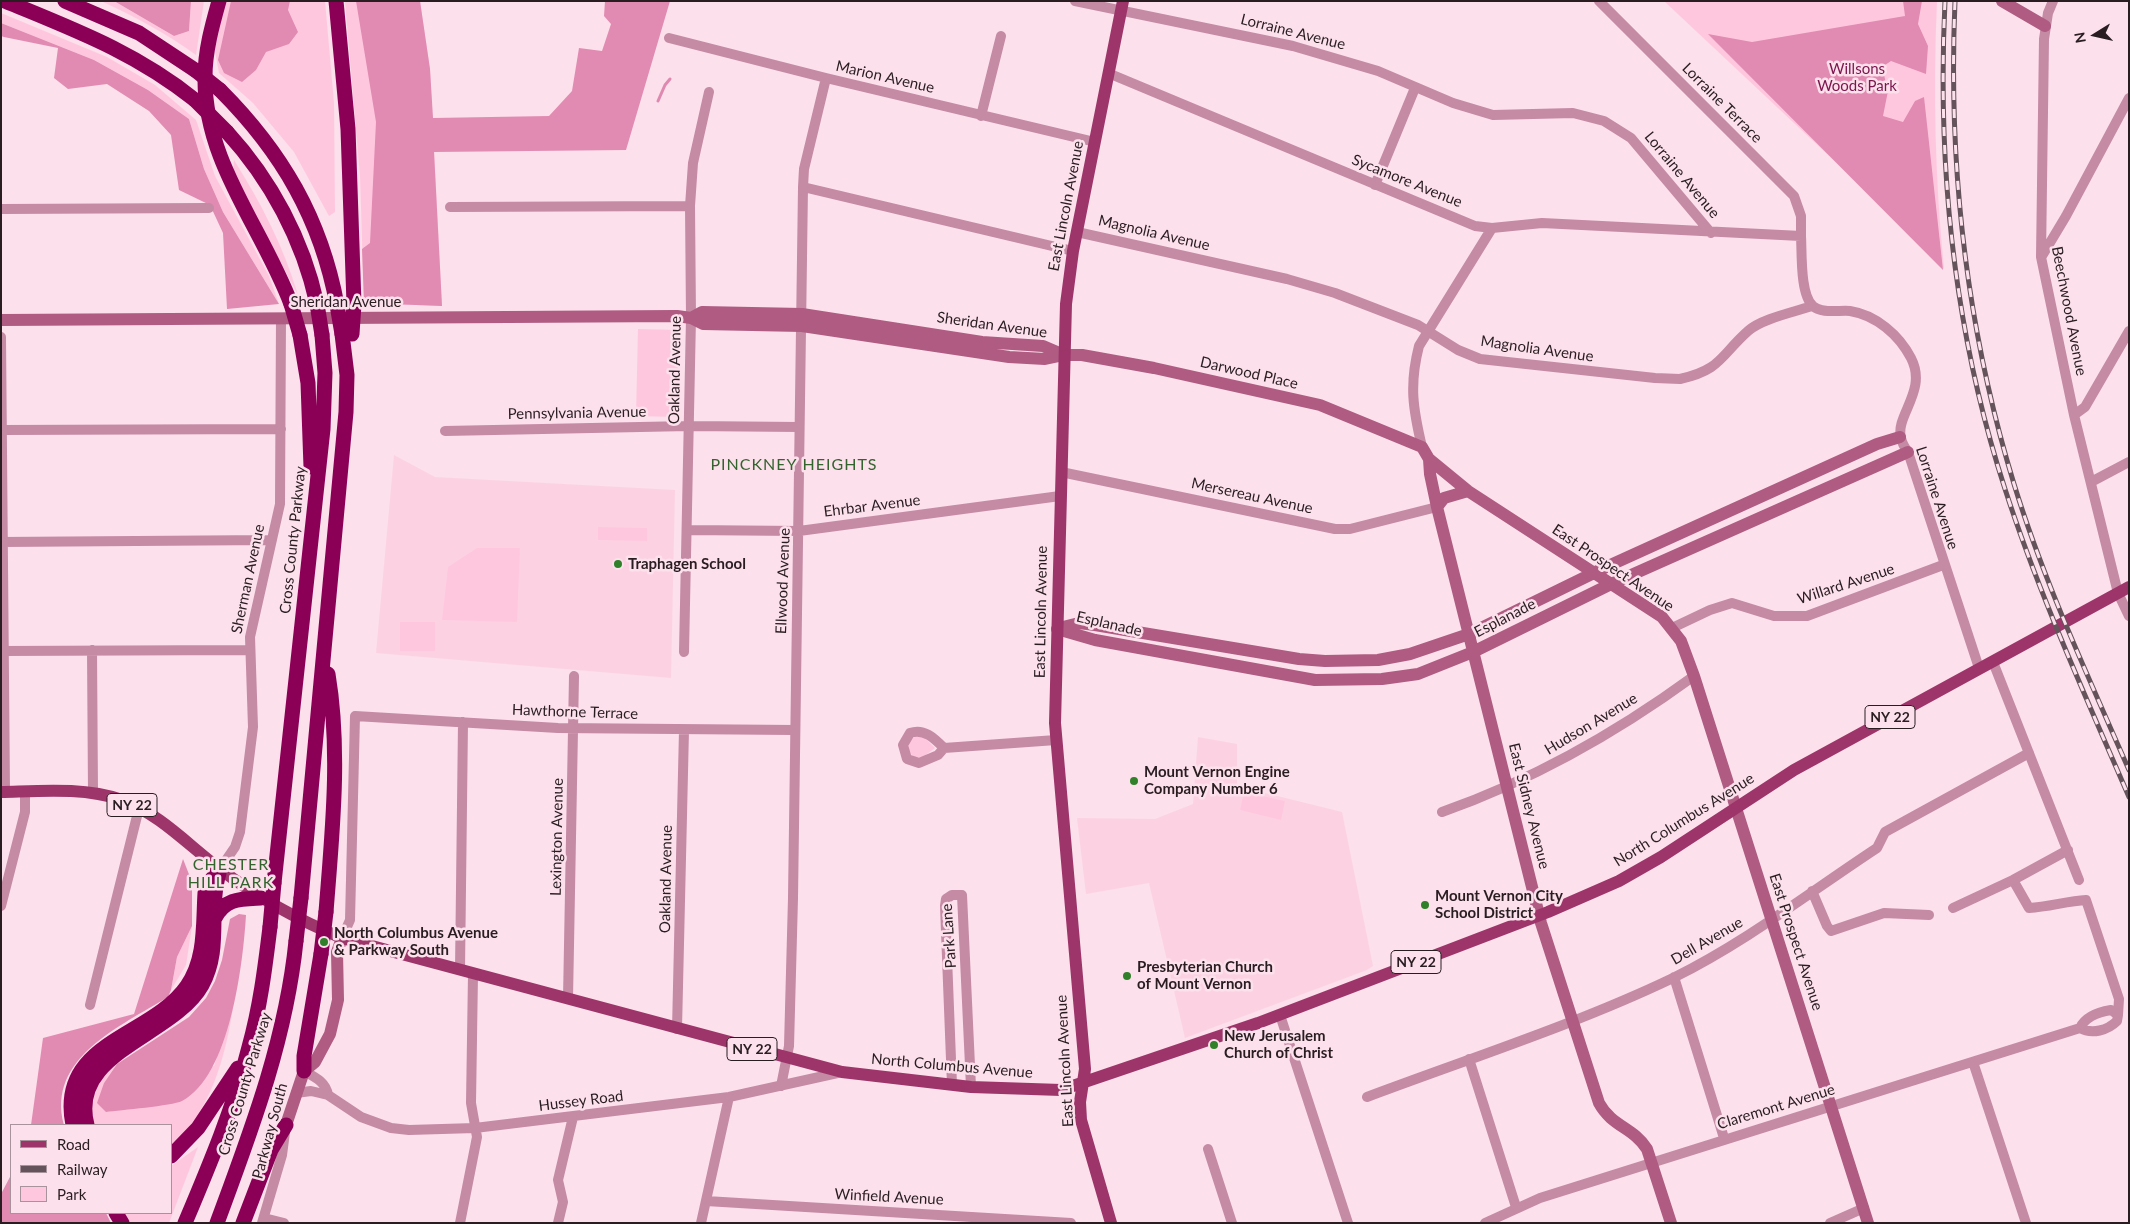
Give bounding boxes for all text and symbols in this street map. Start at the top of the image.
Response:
street label: Lorraine Avenue [1239,10,1347,54]
north arrow [2070,10,2120,60]
text: N [2070,31,2089,44]
street label: Marion Avenue [834,57,936,97]
street label: Lorraine Terrace [1678,59,1766,147]
park label: Willsons Woods Park [1817,60,1897,95]
street label: Lorraine Avenue [1641,128,1723,222]
street label: East Lincoln Avenue [1045,139,1087,273]
street label: Sycamore Avenue [1349,151,1465,211]
street label: Magnolia Avenue [1096,211,1212,255]
street label: Beechwood Avenue [2048,245,2090,377]
street label: Sheridan Avenue [290,293,402,311]
street label: Sheridan Avenue [936,308,1048,342]
street label: Oakland Avenue [665,316,685,424]
street label: Magnolia Avenue [1479,332,1595,366]
street label: Darwood Place [1198,353,1300,393]
street label: Pennsylvania Avenue [507,403,647,423]
street label: Lorraine Avenue [1912,444,1962,552]
district label: PINCKNEY HEIGHTS [708,455,880,475]
street label: Cross County Parkway [276,465,310,615]
street label: Mersereau Avenue [1190,474,1314,518]
street label: Ehrbar Avenue [823,491,921,521]
street label: East Prospect Avenue [1549,521,1677,615]
street label: Sherman Avenue [228,523,268,635]
street label: Ellwood Avenue [772,528,794,634]
street label: East Lincoln Avenue [1031,546,1051,678]
place label: Traphagen School [628,555,746,573]
marker: Traphagen School [612,558,624,570]
street label: Willard Avenue [1795,560,1897,608]
street label: Esplanade [1471,595,1539,641]
street label: Esplanade [1075,608,1143,640]
street label: Hudson Avenue [1541,689,1641,759]
street label: Hawthorne Terrace [512,701,638,723]
road number: NY 22 [1865,706,1915,729]
street label: East Sidney Avenue [1505,741,1553,871]
place label: Mount Vernon Engine Company Number 6 [1144,763,1290,798]
street label: North Columbus Avenue [1610,769,1758,871]
marker: Mount Vernon Engine Company Number 6 [1128,775,1140,787]
street label: Lexington Avenue [547,778,567,896]
road number: NY 22 [107,794,157,816]
street label: Oakland Avenue [656,825,676,933]
district label: CHESTER HILL PARK [187,855,275,893]
street label: East Prospect Avenue [1765,871,1827,1013]
place label: Mount Vernon City School District [1435,887,1563,922]
marker: Mount Vernon City School District [1419,899,1431,911]
street label: Park Lane [938,903,960,969]
street label: Dell Avenue [1668,913,1746,969]
place label: North Columbus Avenue & Parkway South [334,924,498,959]
marker: North Columbus Avenue & Parkway South [318,936,330,948]
road number: NY 22 [1391,950,1441,974]
place label: Presbyterian Church of Mount Vernon [1137,958,1273,993]
marker: Presbyterian Church of Mount Vernon [1121,970,1133,982]
street label: East Lincoln Avenue [1053,994,1077,1128]
street label: Cross County Parkway [215,1010,275,1158]
place label: New Jerusalem Church of Christ [1224,1027,1333,1062]
road number: NY 22 [727,1038,777,1060]
marker: New Jerusalem Church of Christ [1208,1039,1220,1051]
street label: North Columbus Avenue [870,1050,1034,1082]
street label: Parkway South [249,1081,291,1181]
street label: Claremont Avenue [1715,1081,1837,1133]
street label: Hussey Road [538,1087,624,1115]
legend [10,1124,172,1214]
text: Road [57,1135,90,1153]
text: Railway [57,1160,108,1178]
text: Park [57,1185,86,1203]
street label: Winfield Avenue [834,1185,944,1209]

